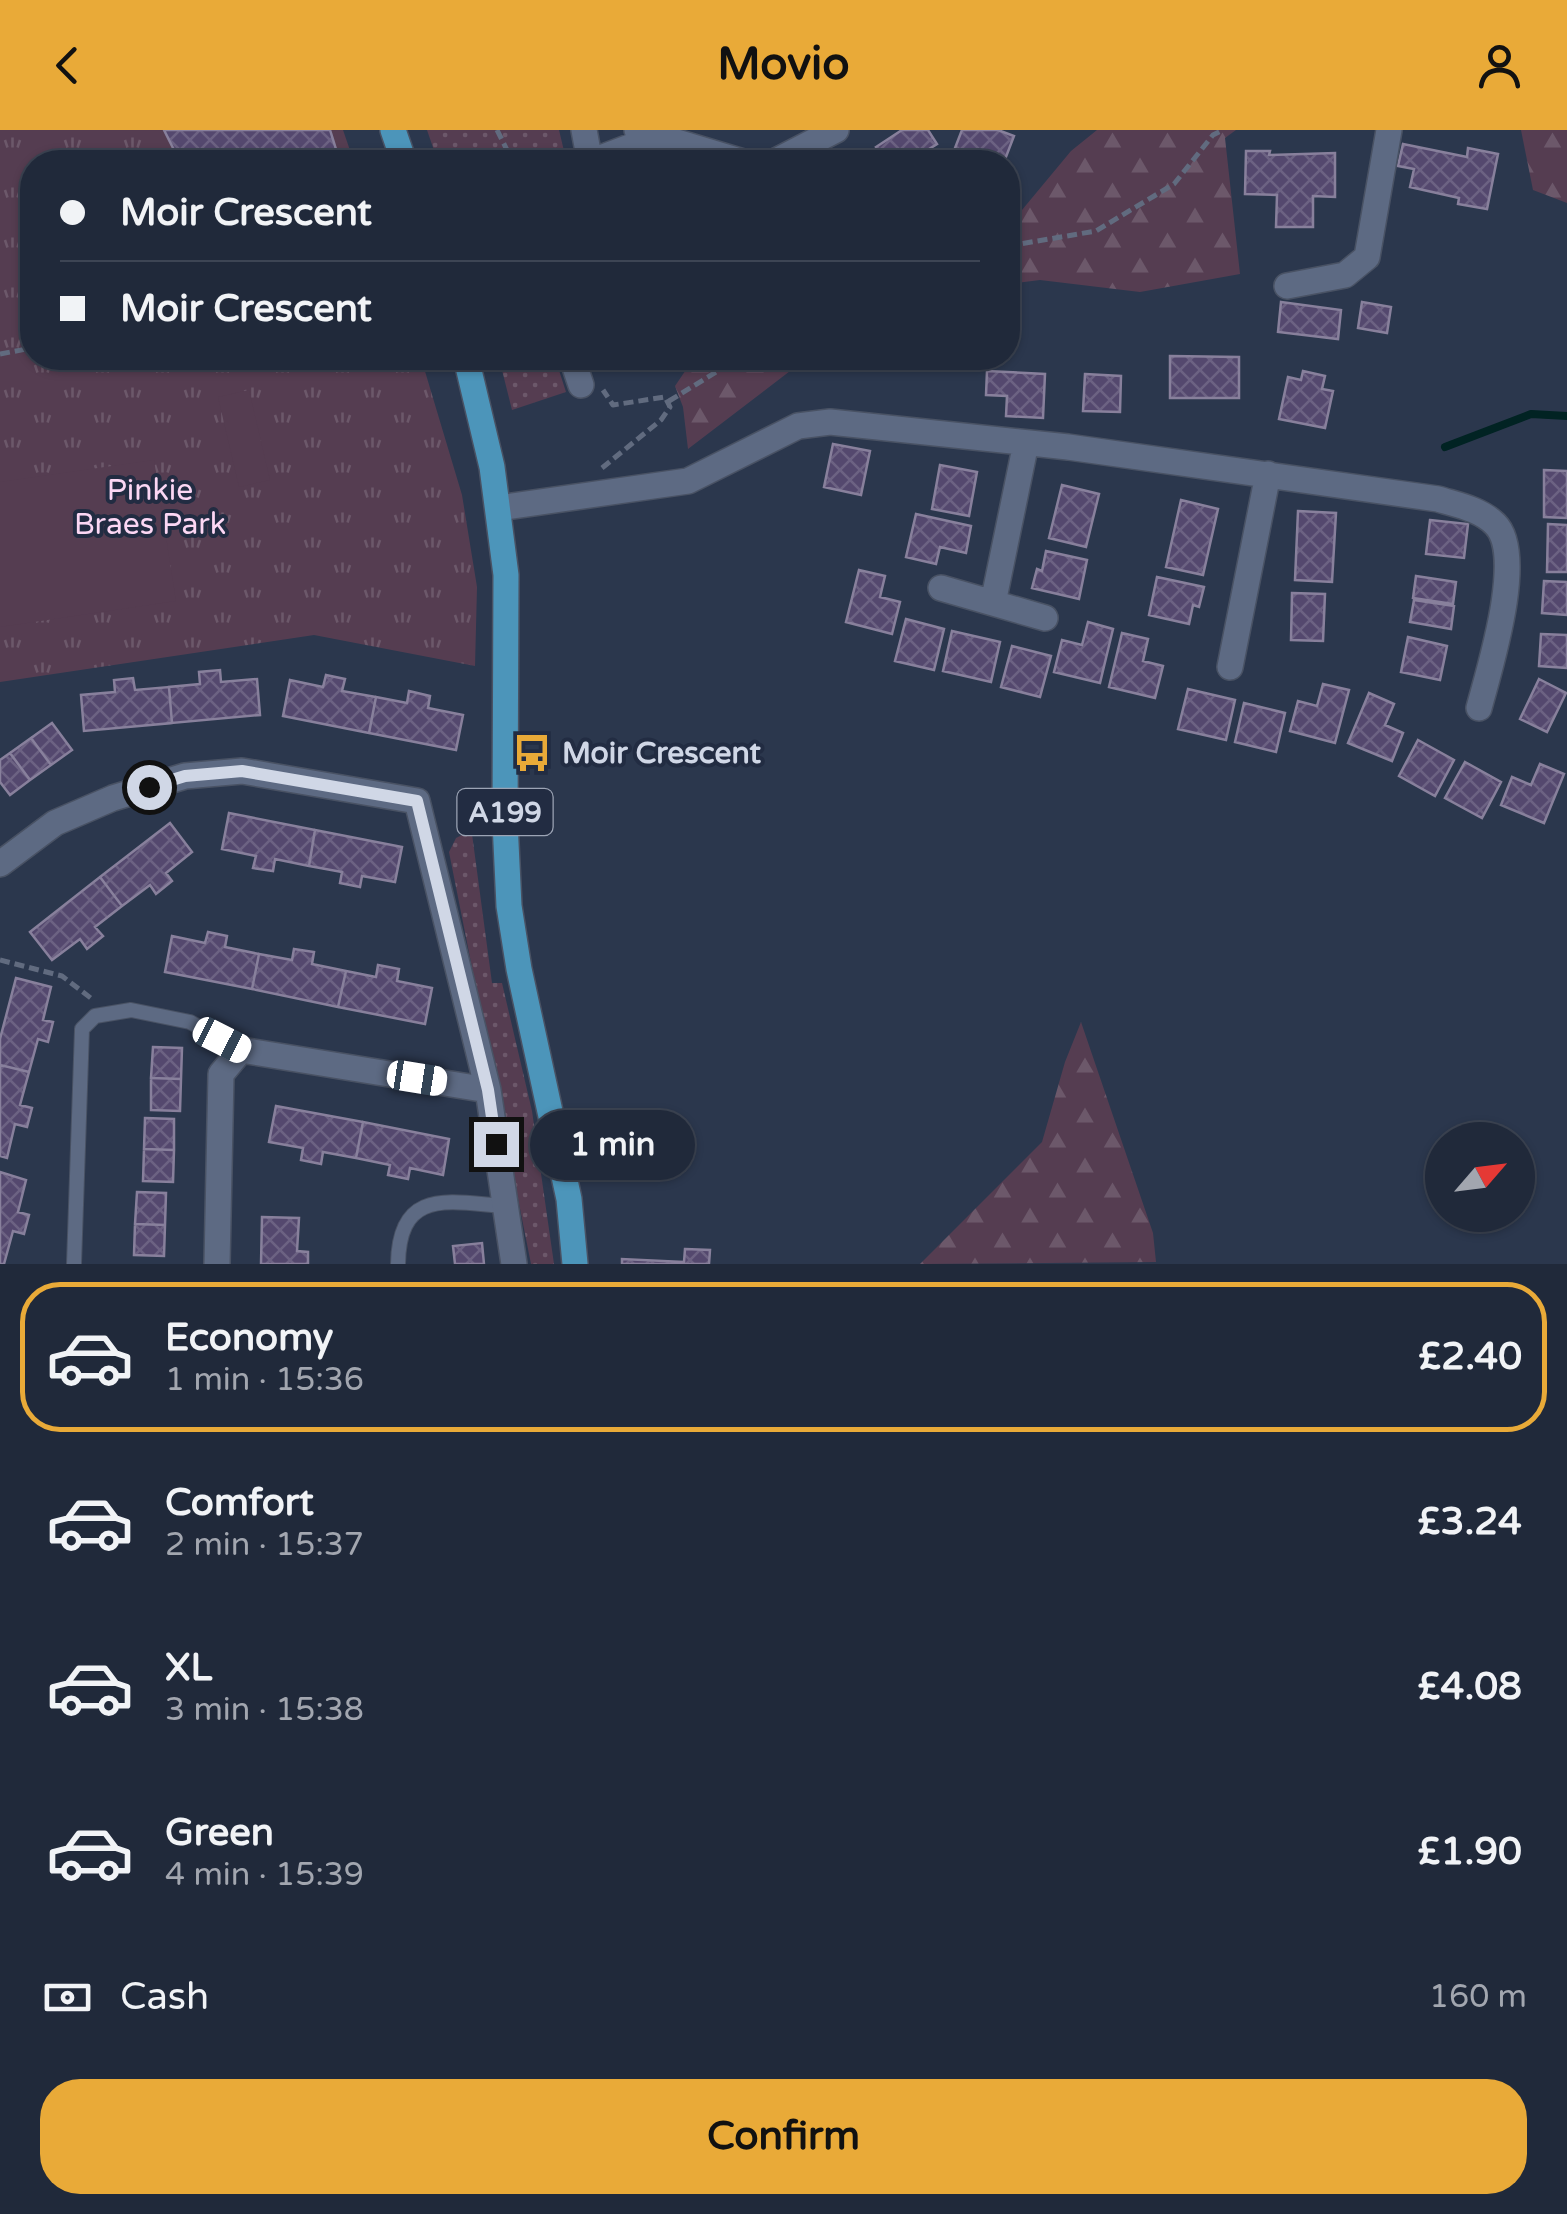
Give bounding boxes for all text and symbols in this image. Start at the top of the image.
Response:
icon: back [40,38,95,93]
text: Movio [717,38,850,92]
icon: person [1472,38,1527,93]
text: Moir Crescent [120,190,372,236]
text: Moir Crescent [120,286,372,332]
park label: Pinkie Braes Park [74,472,226,543]
bus stop icon: Moir Crescent [511,732,553,774]
place label: Moir Crescent [562,735,761,772]
route start [127,765,172,810]
road number: A199 [458,789,552,835]
car [188,1013,256,1067]
car [385,1058,449,1098]
callout: 1 min [531,1109,696,1179]
route end [474,1122,519,1167]
north arrow [1425,1122,1535,1232]
map controls [1425,1122,1535,1232]
text: 1 min [570,1126,655,1164]
icon: car [45,1312,135,1402]
text: Economy [165,1315,333,1361]
text: £2.40 [1418,1334,1522,1380]
text: 1 min · 15:36 [165,1361,364,1399]
icon: car [45,1477,135,1567]
text: Comfort [165,1480,314,1526]
text: £3.24 [1418,1499,1522,1545]
text: 2 min · 15:37 [165,1526,364,1564]
icon: car [45,1642,135,1732]
text: XL [165,1645,212,1691]
text: £4.08 [1418,1664,1522,1710]
text: 3 min · 15:38 [165,1691,364,1729]
icon: car [45,1807,135,1897]
text: Green [165,1810,274,1856]
text: £1.90 [1418,1829,1522,1875]
text: 4 min · 15:39 [165,1856,364,1894]
icon: cash [40,1970,95,2025]
text: Cash [120,1974,209,2020]
text: 160 m [1429,1978,1527,2016]
button: Confirm [40,2079,1527,2194]

